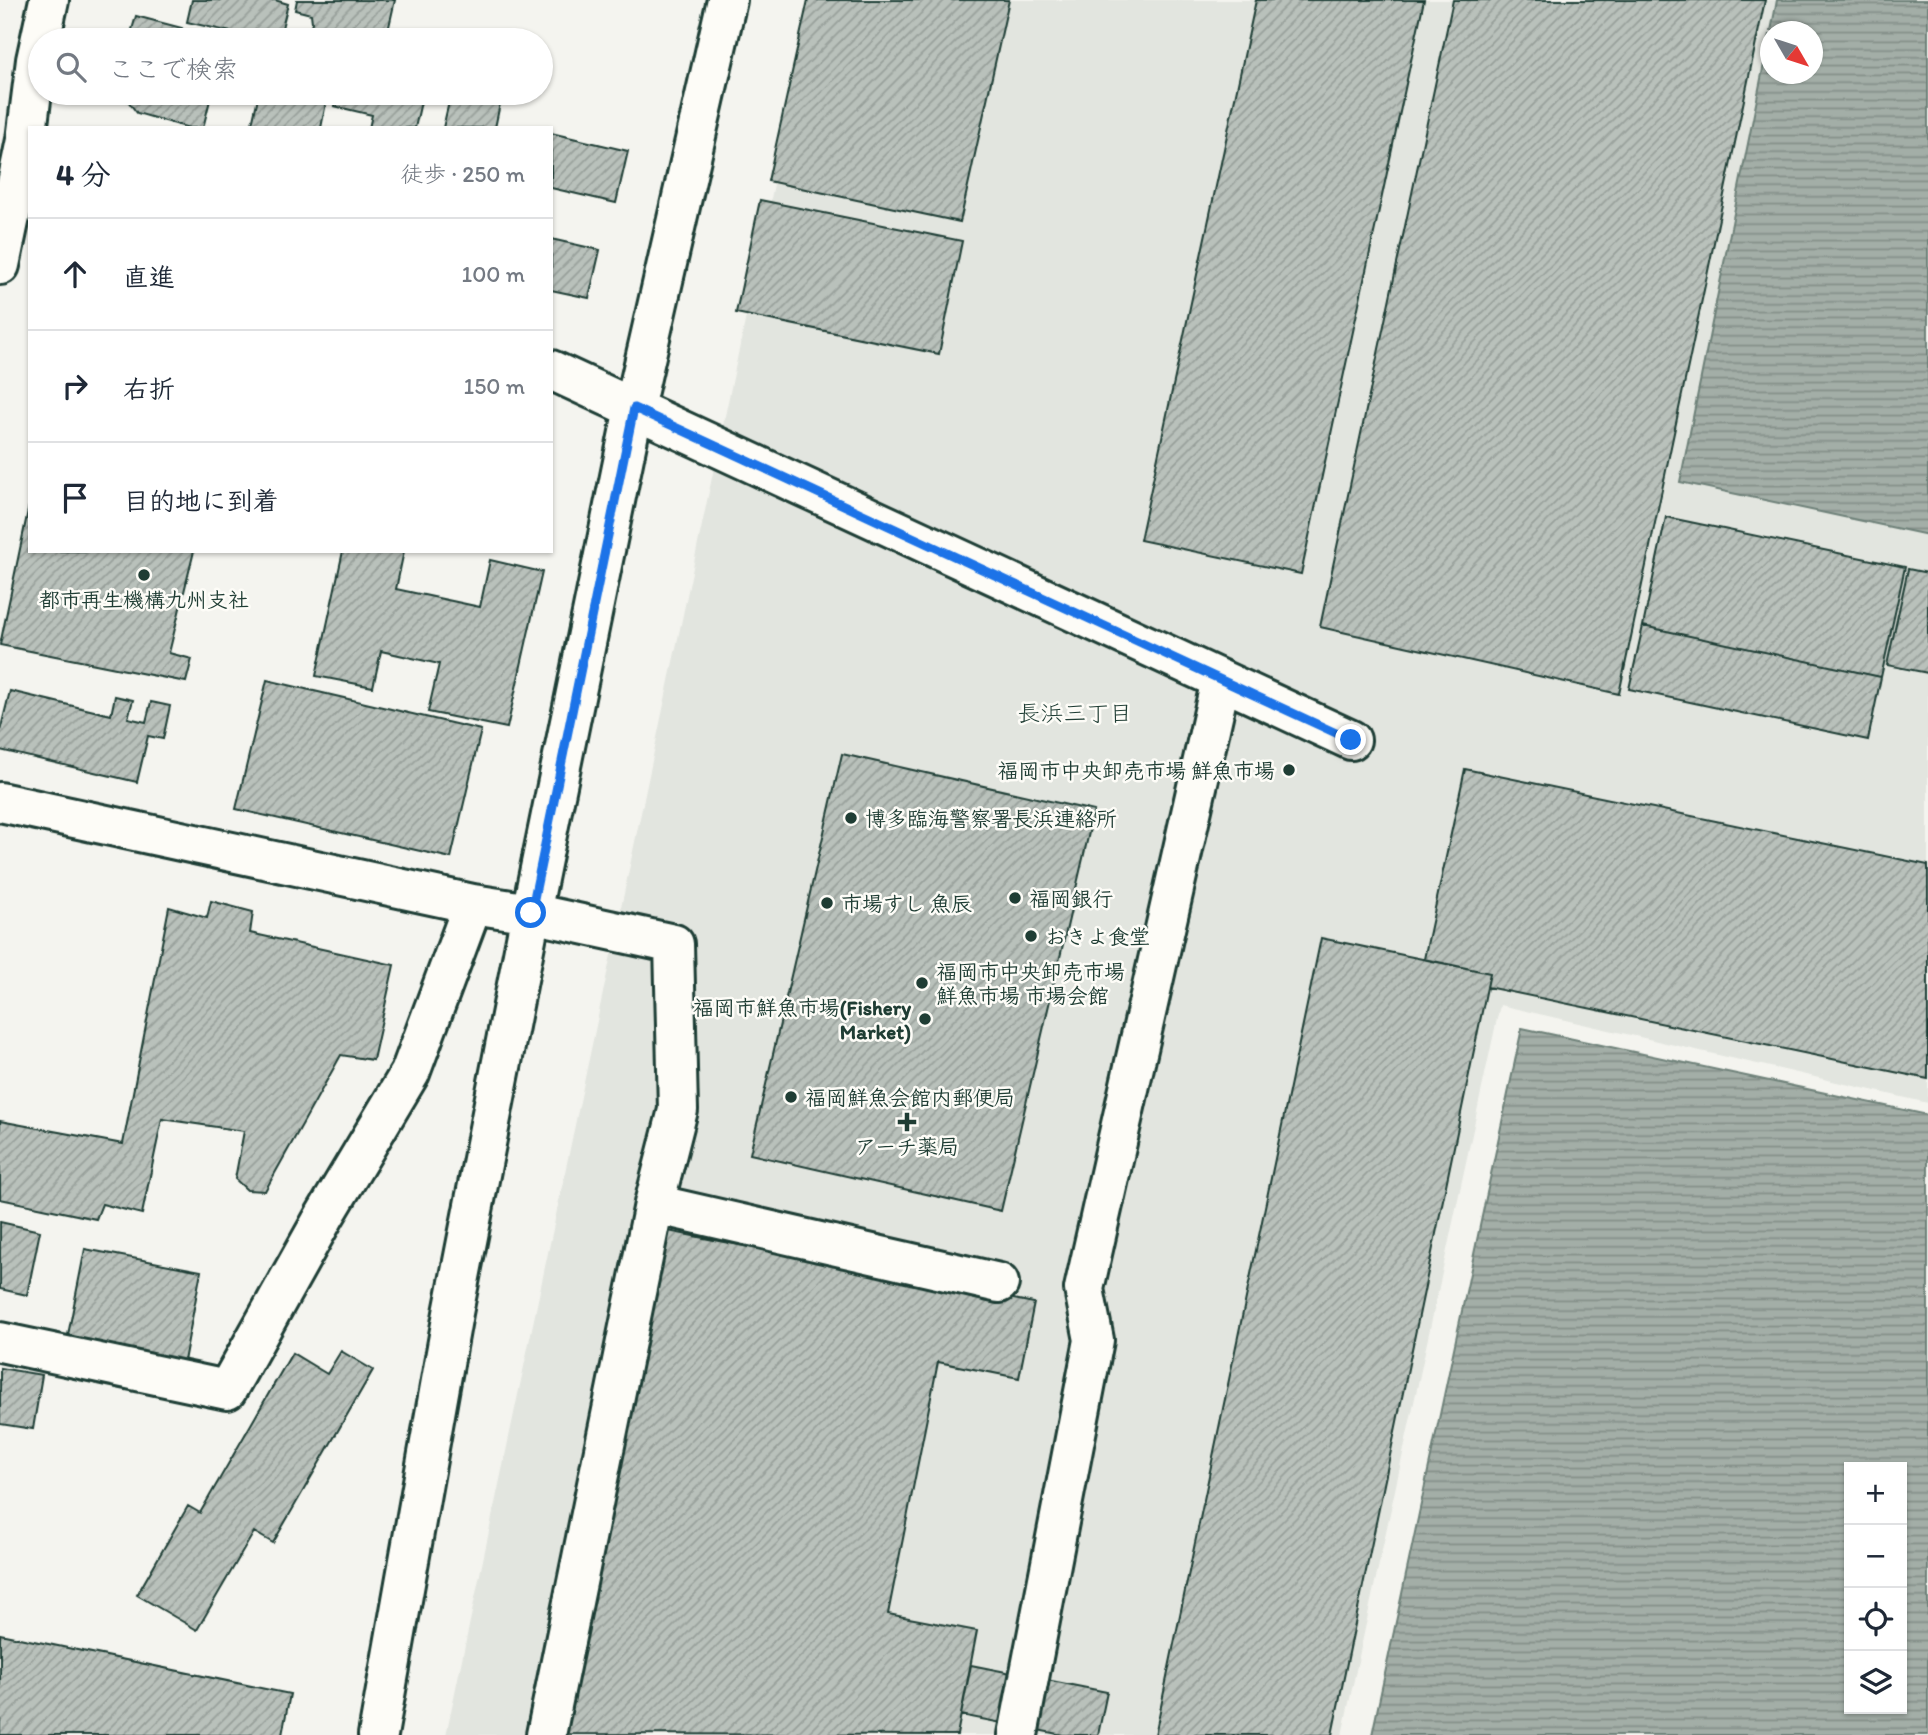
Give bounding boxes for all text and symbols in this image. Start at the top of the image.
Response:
north arrow [1760,21,1823,84]
search box [28,28,553,105]
icon: search [52,48,90,86]
text: ここで検索 [108,53,238,85]
text: 4 分 [56,156,111,193]
text: 徒歩 · 250 m [400,160,525,188]
icon: ahead [56,255,94,293]
text: 100 m [461,260,525,288]
text: 直進 [123,261,175,293]
icon: right [56,367,94,405]
text: 150 m [464,372,525,400]
text: 右折 [123,373,175,405]
icon: arrive [56,479,94,517]
text: 目的地に到着 [123,485,279,517]
marker: 都市再生機構九州支社 [136,567,152,583]
place label: 都市再生機構九州支社 [39,587,249,612]
district label: 長浜三丁目 [1018,699,1133,727]
route end [1335,724,1366,755]
place label: 福岡市中央卸売市場 鮮魚市場 [997,758,1275,783]
marker: 福岡市中央卸売市場 鮮魚市場 [1281,762,1297,778]
place label: 博多臨海警察署長浜連絡所 [865,806,1117,831]
marker: 博多臨海警察署長浜連絡所 [843,810,859,826]
place label: 福岡銀行 [1029,886,1113,911]
marker: 福岡銀行 [1007,890,1023,906]
place label: 市場すし 魚辰 [841,891,972,916]
marker: 市場すし 魚辰 [819,895,835,911]
route start [515,897,546,928]
place label: おきよ食堂 [1045,924,1150,949]
marker: おきよ食堂 [1023,928,1039,944]
place label: 福岡市中央卸売市場 鮮魚市場 市場会館 [936,959,1125,1008]
marker: 福岡市中央卸売市場 鮮魚市場 市場会館 [914,975,930,991]
place label: 福岡市鮮魚市場(Fishery Market) [693,995,911,1045]
marker: 福岡市鮮魚市場(Fishery Market) [917,1011,933,1027]
place label: 福岡鮮魚会館内郵便局 [805,1085,1015,1110]
marker: 福岡鮮魚会館内郵便局 [783,1089,799,1105]
marker: アーチ薬局 [899,1114,915,1130]
place label: アーチ薬局 [855,1134,959,1159]
map controls [1844,1462,1907,1714]
button: + [1844,1462,1907,1525]
button: − [1844,1525,1907,1588]
button: locate [1844,1588,1907,1651]
button: layers [1844,1651,1907,1714]

